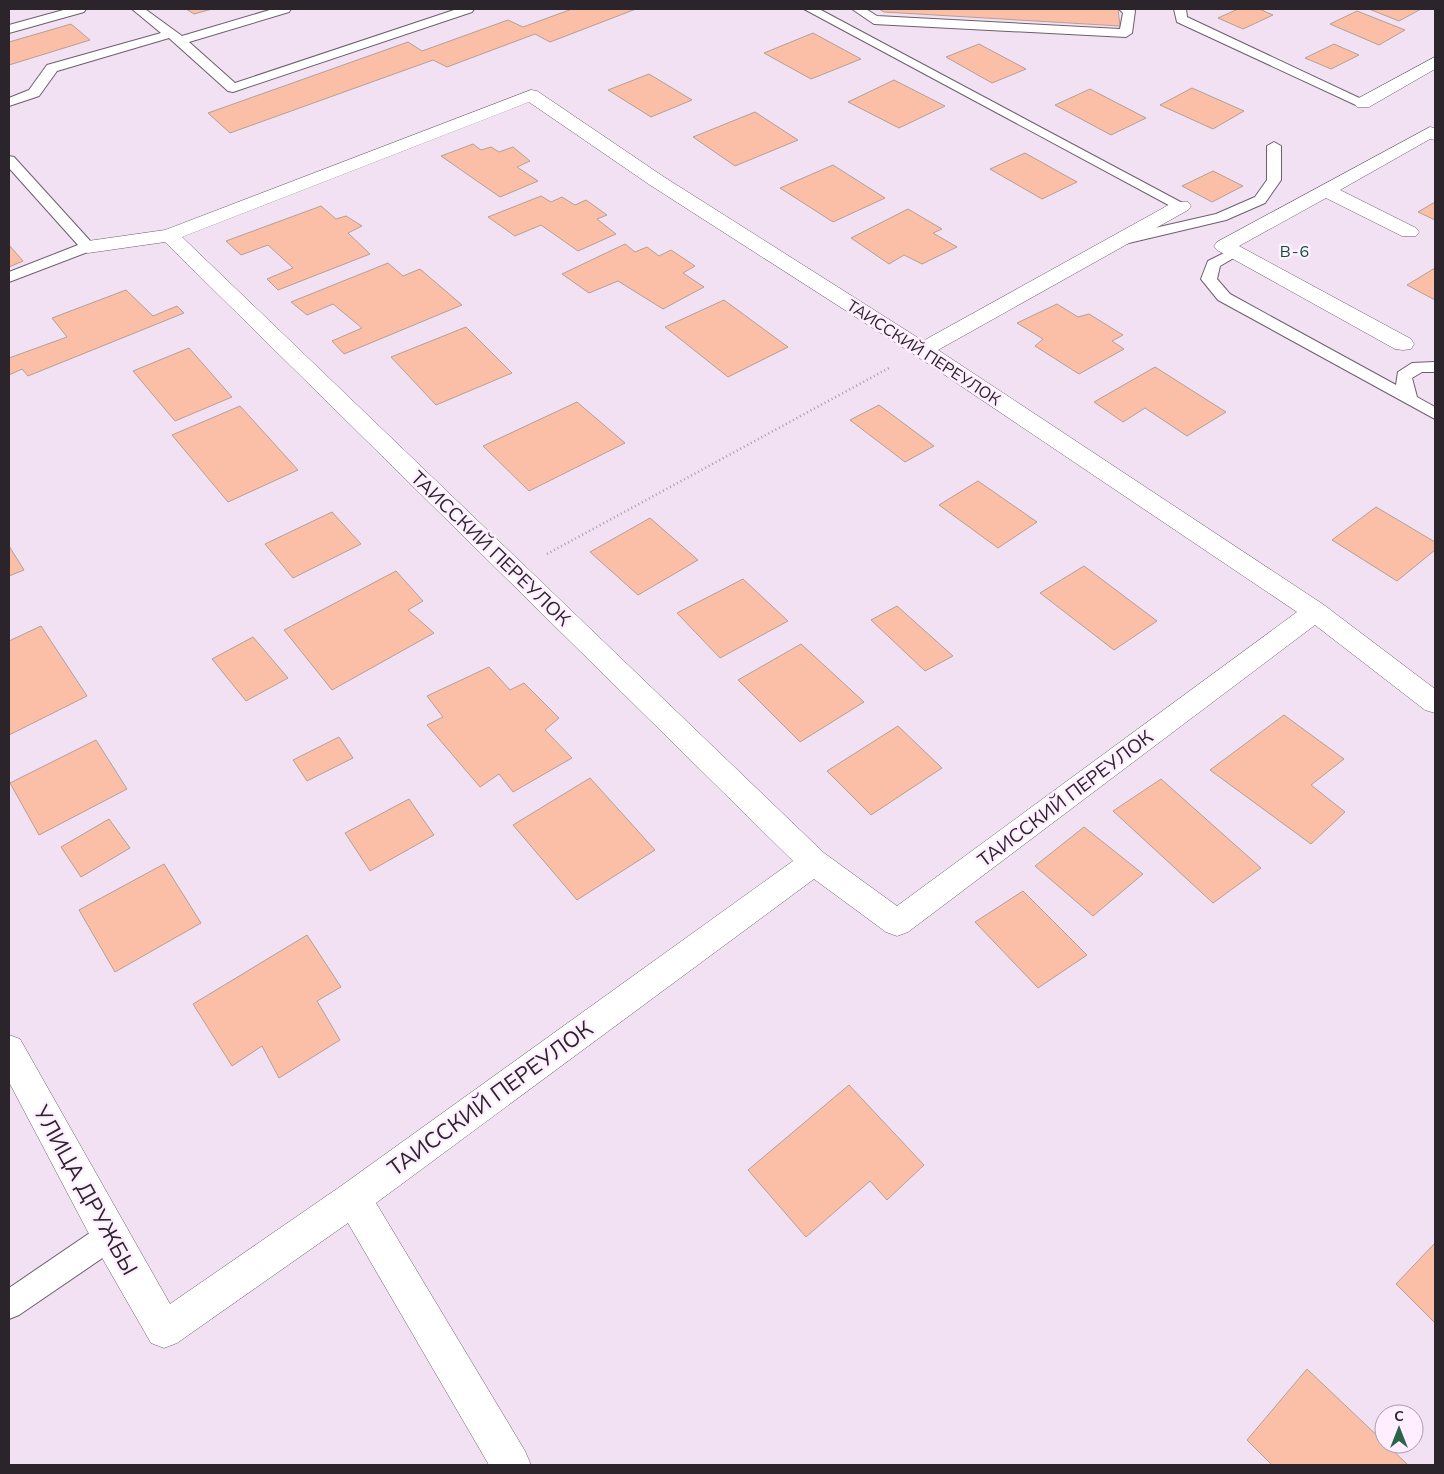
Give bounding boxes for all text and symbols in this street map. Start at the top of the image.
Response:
district label: В-6 [1280,241,1310,261]
street label: ТАИССКИЙ ПЕРЕУЛОК [843,295,1005,410]
street label: ТАИССКИЙ ПЕРЕУЛОК [406,465,576,631]
street label: ТАИССКИЙ ПЕРЕУЛОК [973,724,1158,872]
street label: ТАИССКИЙ ПЕРЕУЛОК [382,1014,599,1182]
street label: УЛИЦА ДРУЖБЫ [27,1099,144,1280]
north arrow [1374,1404,1424,1454]
text: С [1394,1407,1404,1425]

